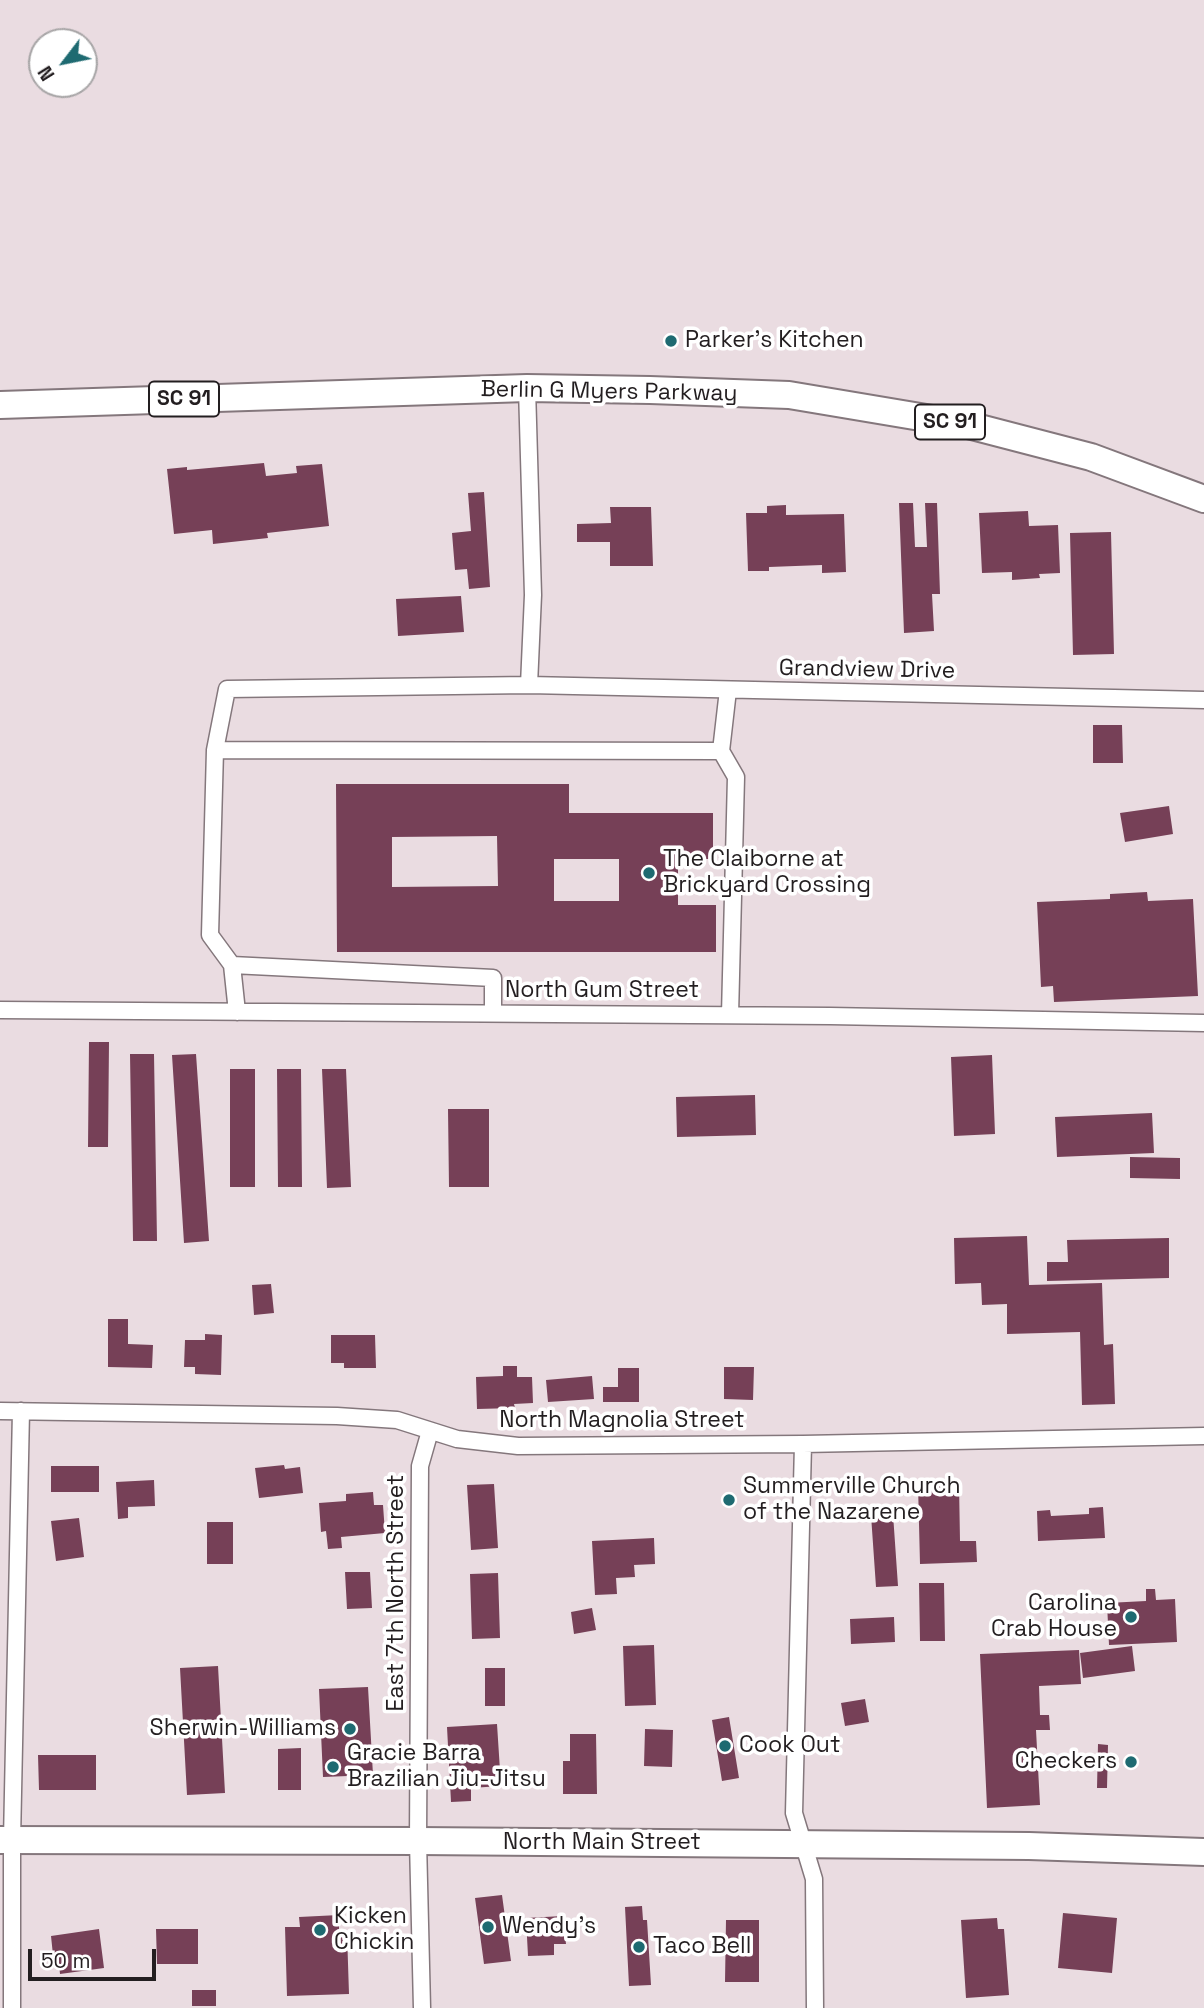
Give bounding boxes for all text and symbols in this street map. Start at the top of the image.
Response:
north arrow [28,28,98,98]
text: N [32,61,60,85]
place label: Parker's Kitchen [685,327,864,355]
marker: Parker's Kitchen [663,333,679,349]
street label: Berlin G Myers Parkway [480,376,738,408]
road number: SC 91 [149,382,219,416]
road number: SC 91 [915,404,985,440]
street label: Grandview Drive [779,655,955,685]
place label: The Claiborne at Brickyard Crossing [663,846,871,900]
marker: The Claiborne at Brickyard Crossing [641,865,657,881]
street label: North Gum Street [505,977,699,1005]
street label: North Magnolia Street [499,1407,745,1435]
place label: Summerville Church of the Nazarene [743,1473,961,1527]
street label: East 7th North Street [383,1474,411,1712]
marker: Summerville Church of the Nazarene [721,1492,737,1508]
place label: Carolina Crab House [991,1590,1117,1644]
marker: Carolina Crab House [1123,1609,1139,1625]
place label: Sherwin-Williams [150,1715,336,1743]
marker: Sherwin-Williams [342,1721,358,1737]
place label: Cook Out [739,1732,841,1760]
marker: Cook Out [717,1738,733,1754]
place label: Gracie Barra Brazilian Jiu-Jitsu [347,1740,546,1794]
place label: Checkers [1015,1748,1117,1776]
marker: Checkers [1123,1754,1139,1770]
marker: Gracie Barra Brazilian Jiu-Jitsu [325,1759,341,1775]
street label: North Main Street [503,1829,701,1857]
place label: Kicken Chickin [334,1903,414,1957]
place label: Wendy's [502,1913,596,1941]
marker: Wendy's [480,1919,496,1935]
marker: Kicken Chickin [312,1922,328,1938]
place label: Taco Bell [653,1933,751,1961]
scale bar [32,1934,159,1978]
marker: Taco Bell [631,1939,647,1955]
text: 50 m [41,1947,91,1974]

